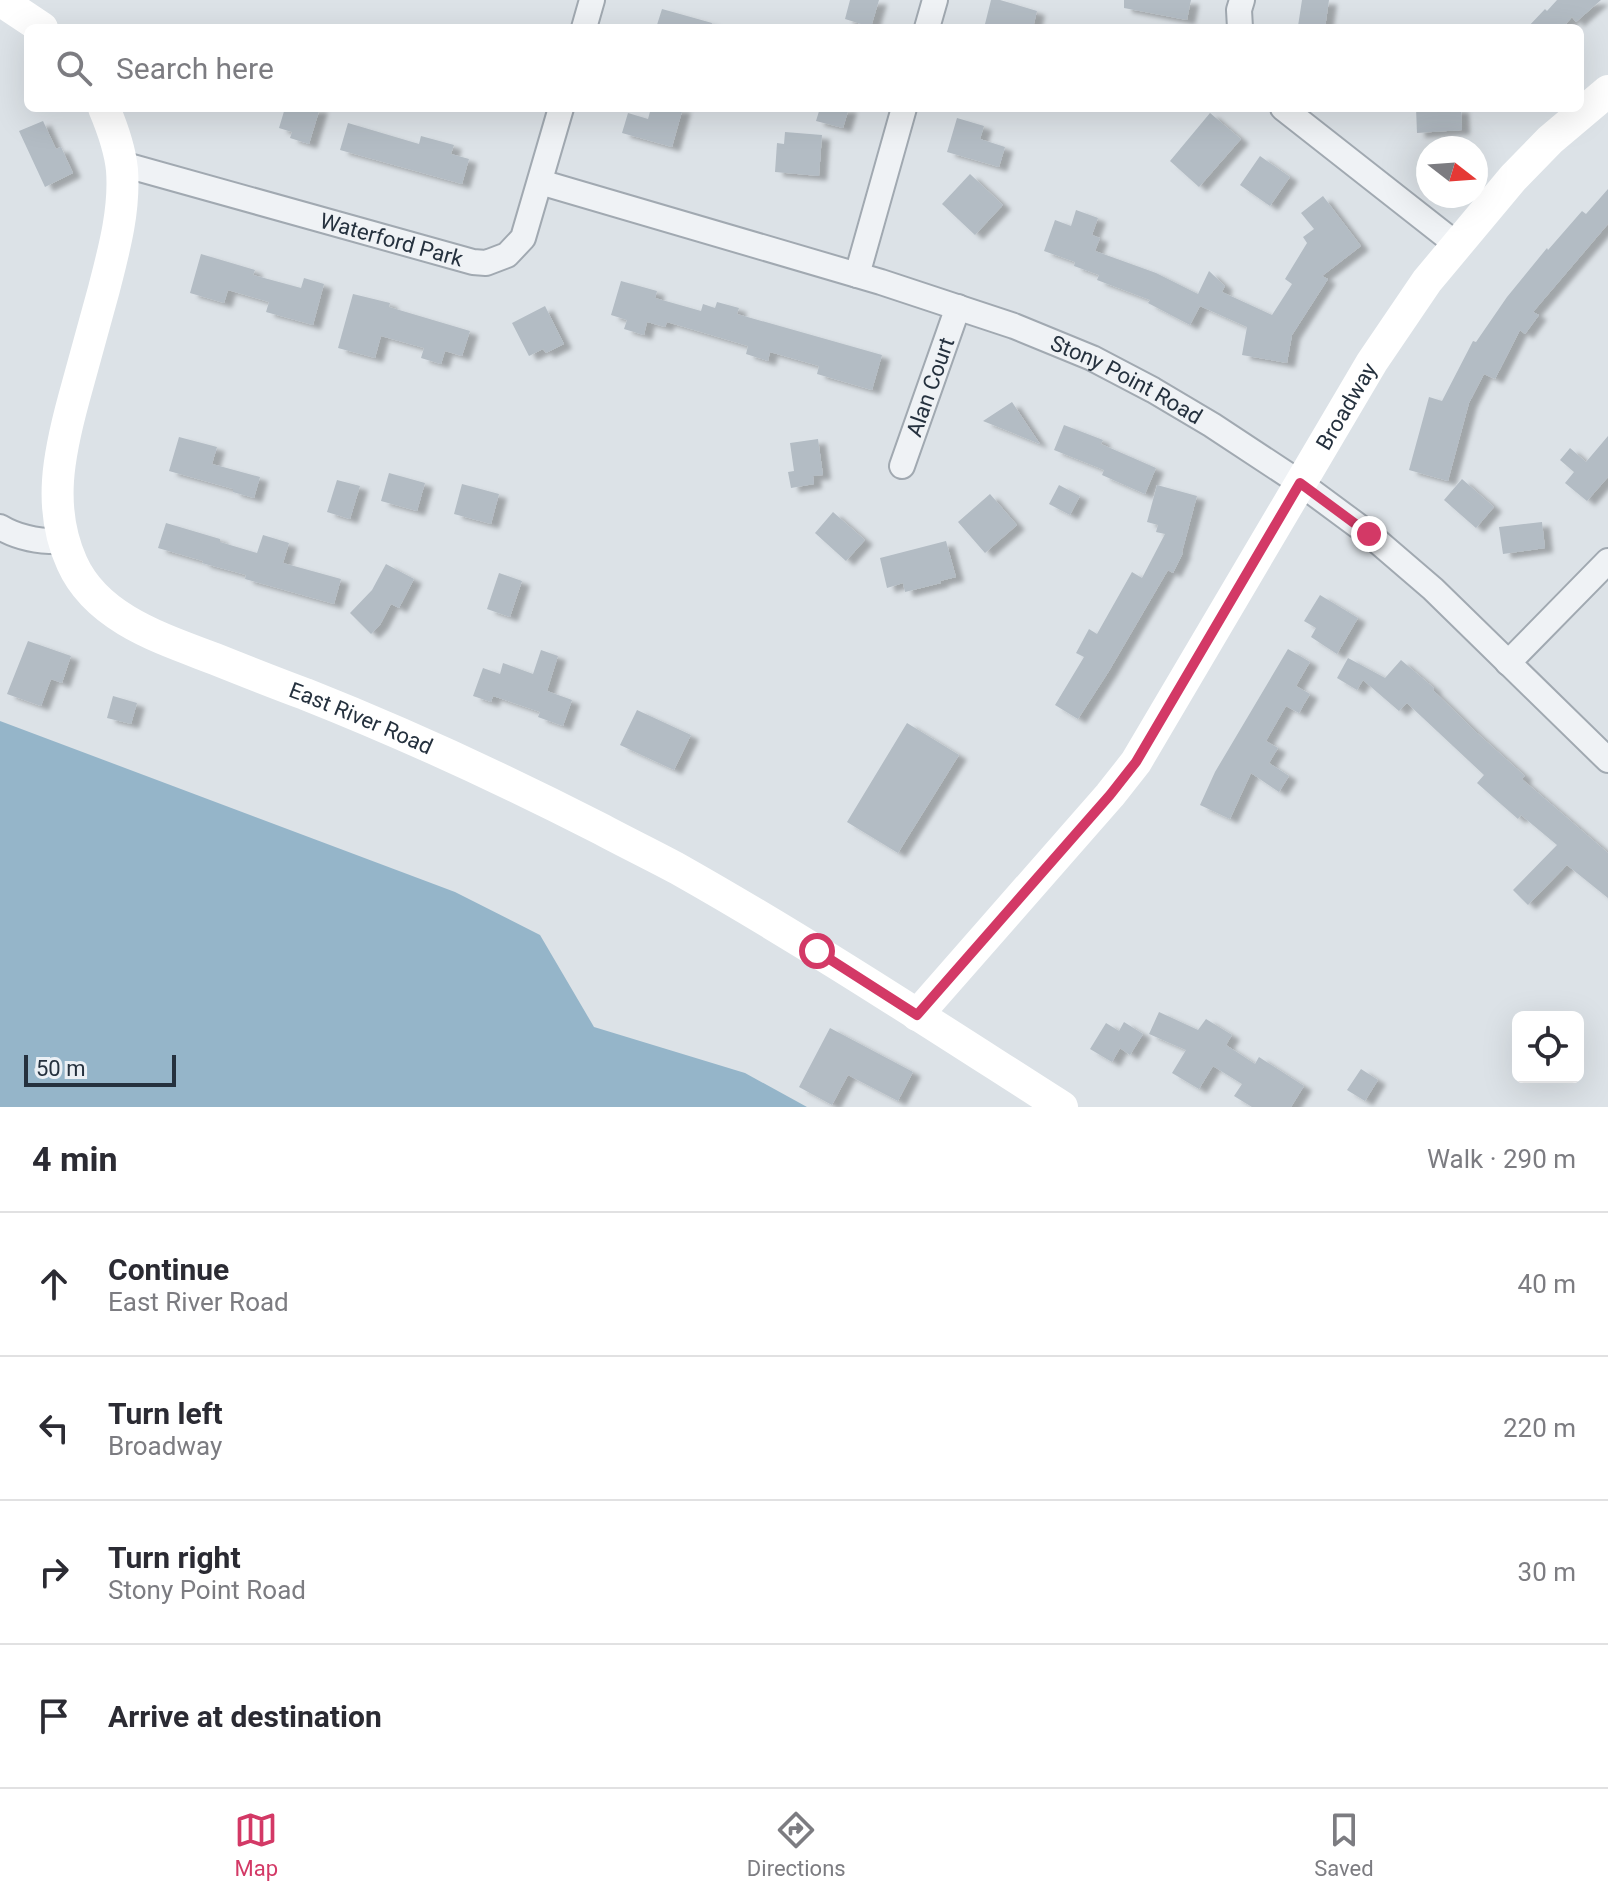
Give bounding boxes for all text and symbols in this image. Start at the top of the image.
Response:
search box [24,24,1584,112]
icon: search [52,46,96,90]
text: Search here [116,51,274,86]
north arrow [1416,136,1488,208]
street label: Waterford Park [317,208,467,272]
street label: Stony Point Road [1047,330,1207,429]
street label: Alan Court [901,334,959,440]
street label: Broadway [1311,358,1382,454]
route end [1351,516,1387,552]
street label: East River Road [286,677,437,759]
route start [799,933,835,969]
map controls [1512,1011,1584,1083]
button: locate [1512,1011,1584,1083]
scale bar [24,1051,176,1087]
text: 50 m [36,1056,85,1081]
text: 4 min [32,1139,117,1179]
text: Walk · 290 m [1427,1144,1576,1174]
text: Continue [108,1252,229,1287]
icon: ahead [32,1262,76,1306]
text: 40 m [1518,1269,1576,1299]
text: East River Road [108,1287,289,1317]
text: Turn left [108,1396,223,1431]
icon: left [32,1406,76,1450]
text: 220 m [1503,1413,1576,1443]
text: Broadway [108,1431,222,1461]
text: Turn right [108,1540,241,1575]
icon: right [32,1550,76,1594]
text: 30 m [1518,1557,1576,1587]
text: Stony Point Road [108,1575,306,1605]
icon: arrive [32,1694,76,1738]
text: Arrive at destination [108,1699,382,1734]
tab: Map [234,1808,278,1881]
tab: Directions [747,1808,846,1881]
tab: Saved [1314,1808,1374,1881]

